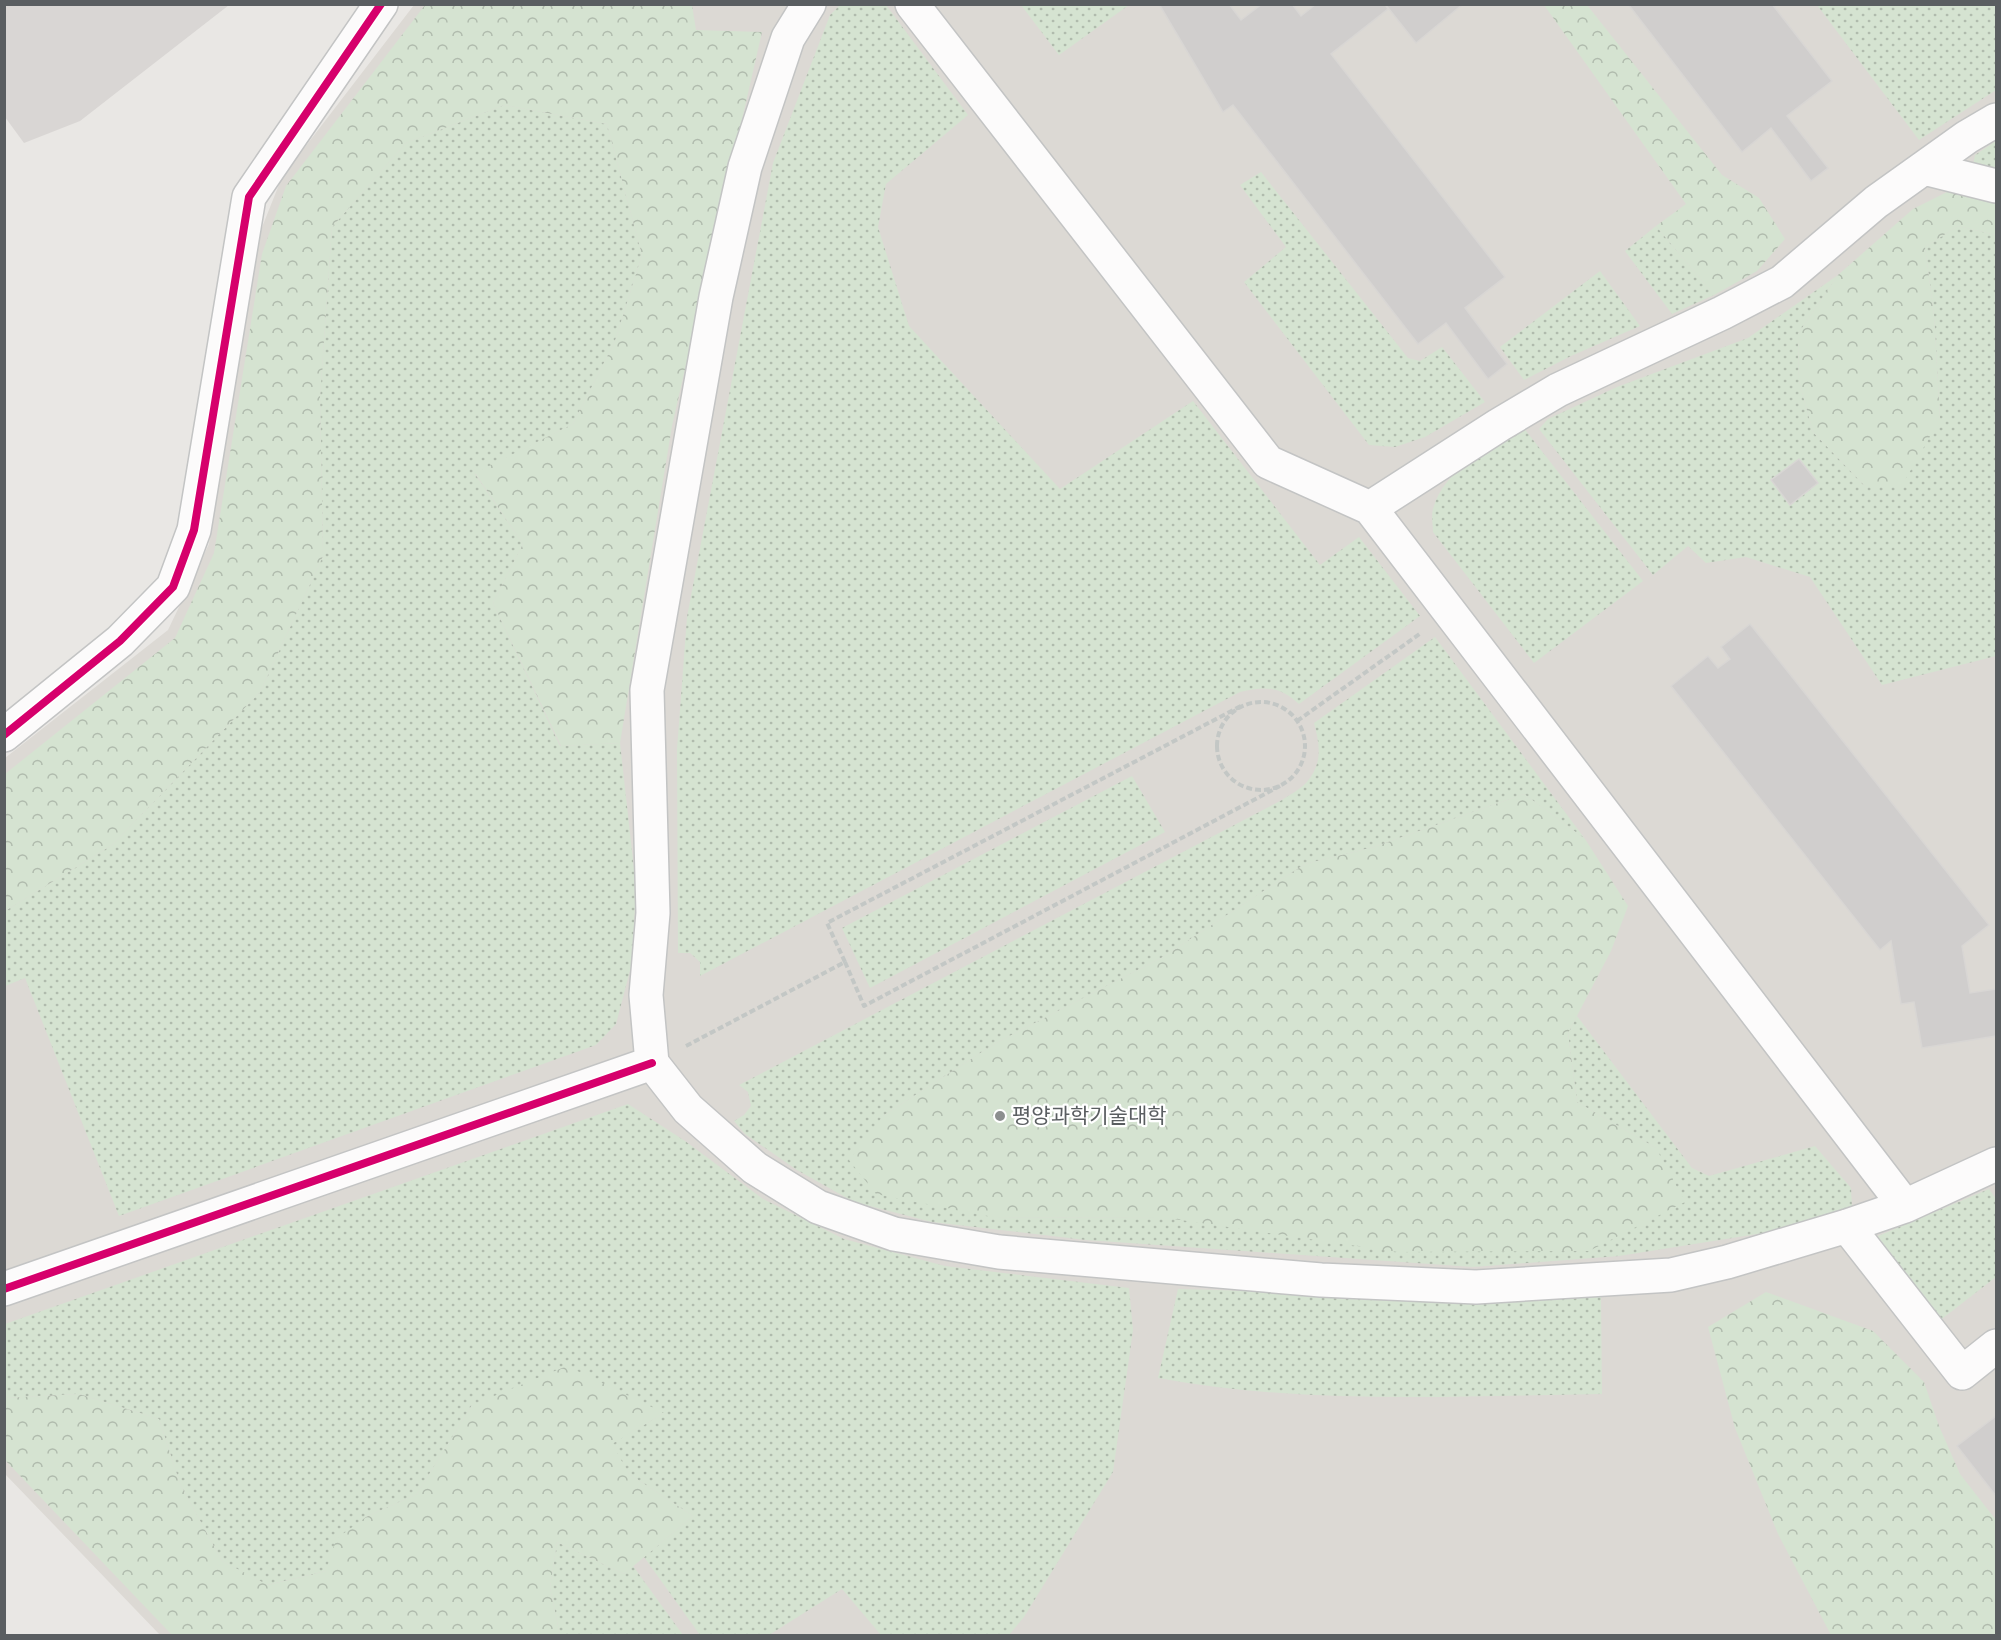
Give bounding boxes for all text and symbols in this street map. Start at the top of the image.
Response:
place label: 평양과학기술대학 [1012,1101,1167,1131]
marker: 평양과학기술대학 [993,1109,1007,1123]

